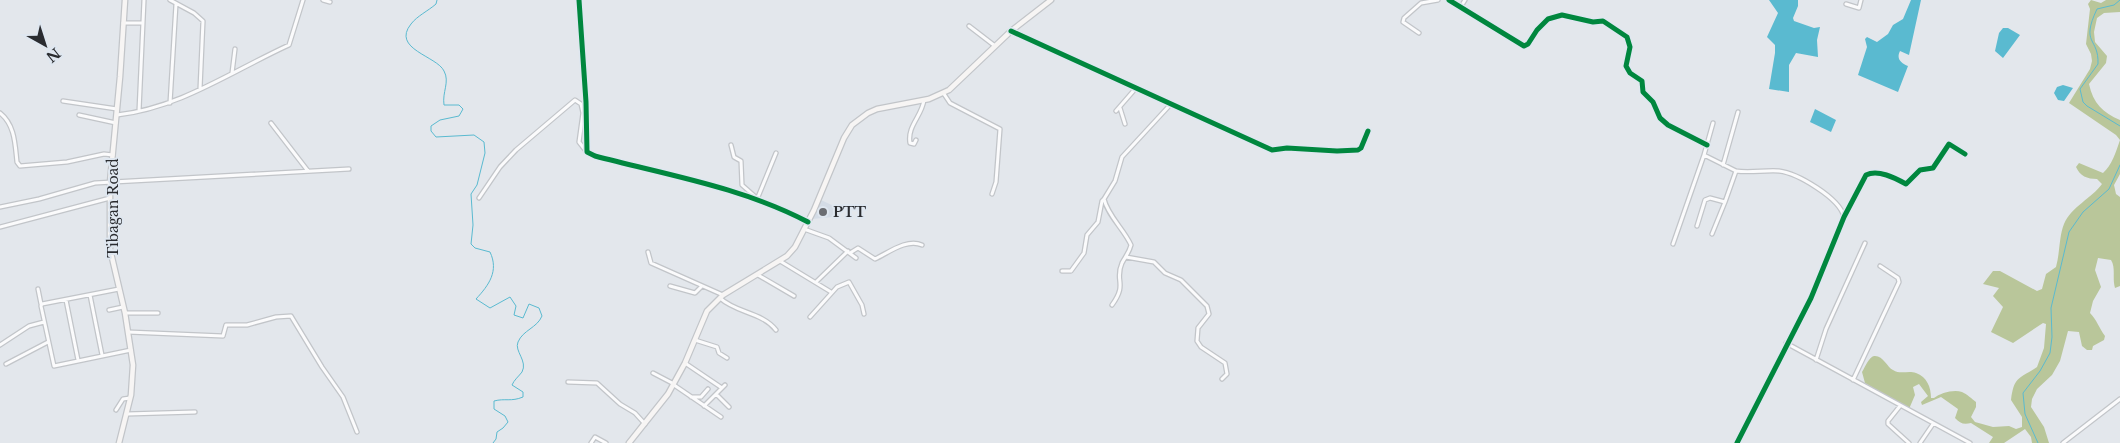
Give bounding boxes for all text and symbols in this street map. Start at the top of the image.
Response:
north arrow [20,20,70,70]
text: N [42,44,64,66]
street label: Tibagan Road [104,158,122,258]
place label: PTT [833,203,867,221]
marker: PTT [817,206,829,218]

